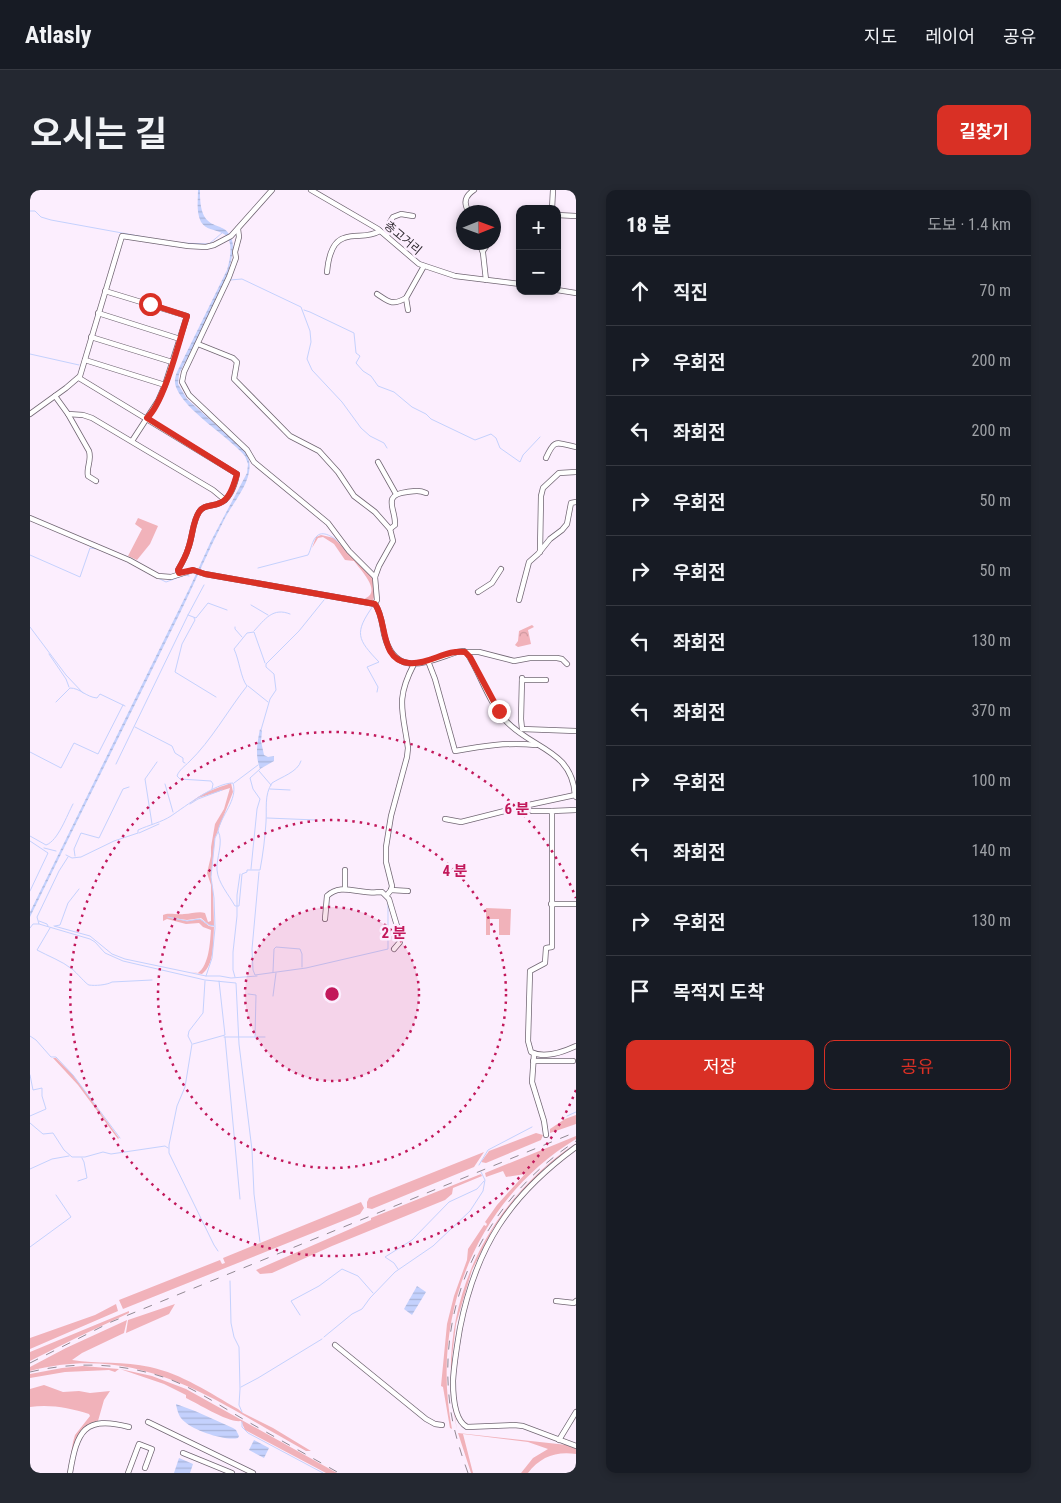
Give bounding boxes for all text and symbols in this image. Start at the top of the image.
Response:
text: Atlasly [25,21,91,49]
text: 지도 [864,26,897,47]
text: 레이어 [925,26,975,47]
text: 공유 [1003,26,1036,47]
button: 길찾기 [937,105,1031,155]
text: 오시는 길 [30,114,167,155]
north arrow [456,205,501,250]
map controls [516,205,561,295]
button: + [516,205,561,250]
text: 18 분 [626,213,671,237]
text: 도보 · 1.4 km [927,215,1011,234]
street label: 총고거리 [382,218,424,258]
button: − [516,250,561,295]
icon: ahead [626,277,654,305]
text: 직진 [673,281,708,304]
text: 70 m [979,281,1011,300]
route start [139,293,162,316]
icon: right [626,347,654,375]
text: 우회전 [673,351,725,374]
text: 200 m [972,351,1011,370]
icon: left [626,417,654,445]
text: 좌회전 [673,421,725,444]
text: 200 m [972,421,1011,440]
icon: right [626,487,654,515]
text: 우회전 [673,491,725,514]
text: 50 m [979,491,1011,510]
icon: right [626,557,654,585]
text: 우회전 [673,561,725,584]
text: 50 m [979,561,1011,580]
icon: left [626,627,654,655]
text: 좌회전 [673,631,725,654]
text: 130 m [972,631,1011,650]
icon: left [626,697,654,725]
route end [488,700,511,723]
text: 좌회전 [673,701,725,724]
text: 370 m [972,701,1011,720]
icon: right [626,767,654,795]
text: 우회전 [673,771,725,794]
text: 100 m [972,771,1011,790]
text: 6 분 [505,800,530,818]
icon: left [626,837,654,865]
text: 좌회전 [673,841,725,864]
text: 140 m [972,841,1011,860]
text: 4 분 [443,862,468,880]
icon: right [626,907,654,935]
text: 우회전 [673,911,725,934]
text: 130 m [972,911,1011,930]
text: 2 분 [382,924,407,942]
icon: arrive [626,977,654,1005]
text: 목적지 도착 [673,981,765,1004]
centre of rings [323,985,341,1003]
button: 저장 [626,1040,814,1090]
button: 공유 [824,1040,1011,1090]

